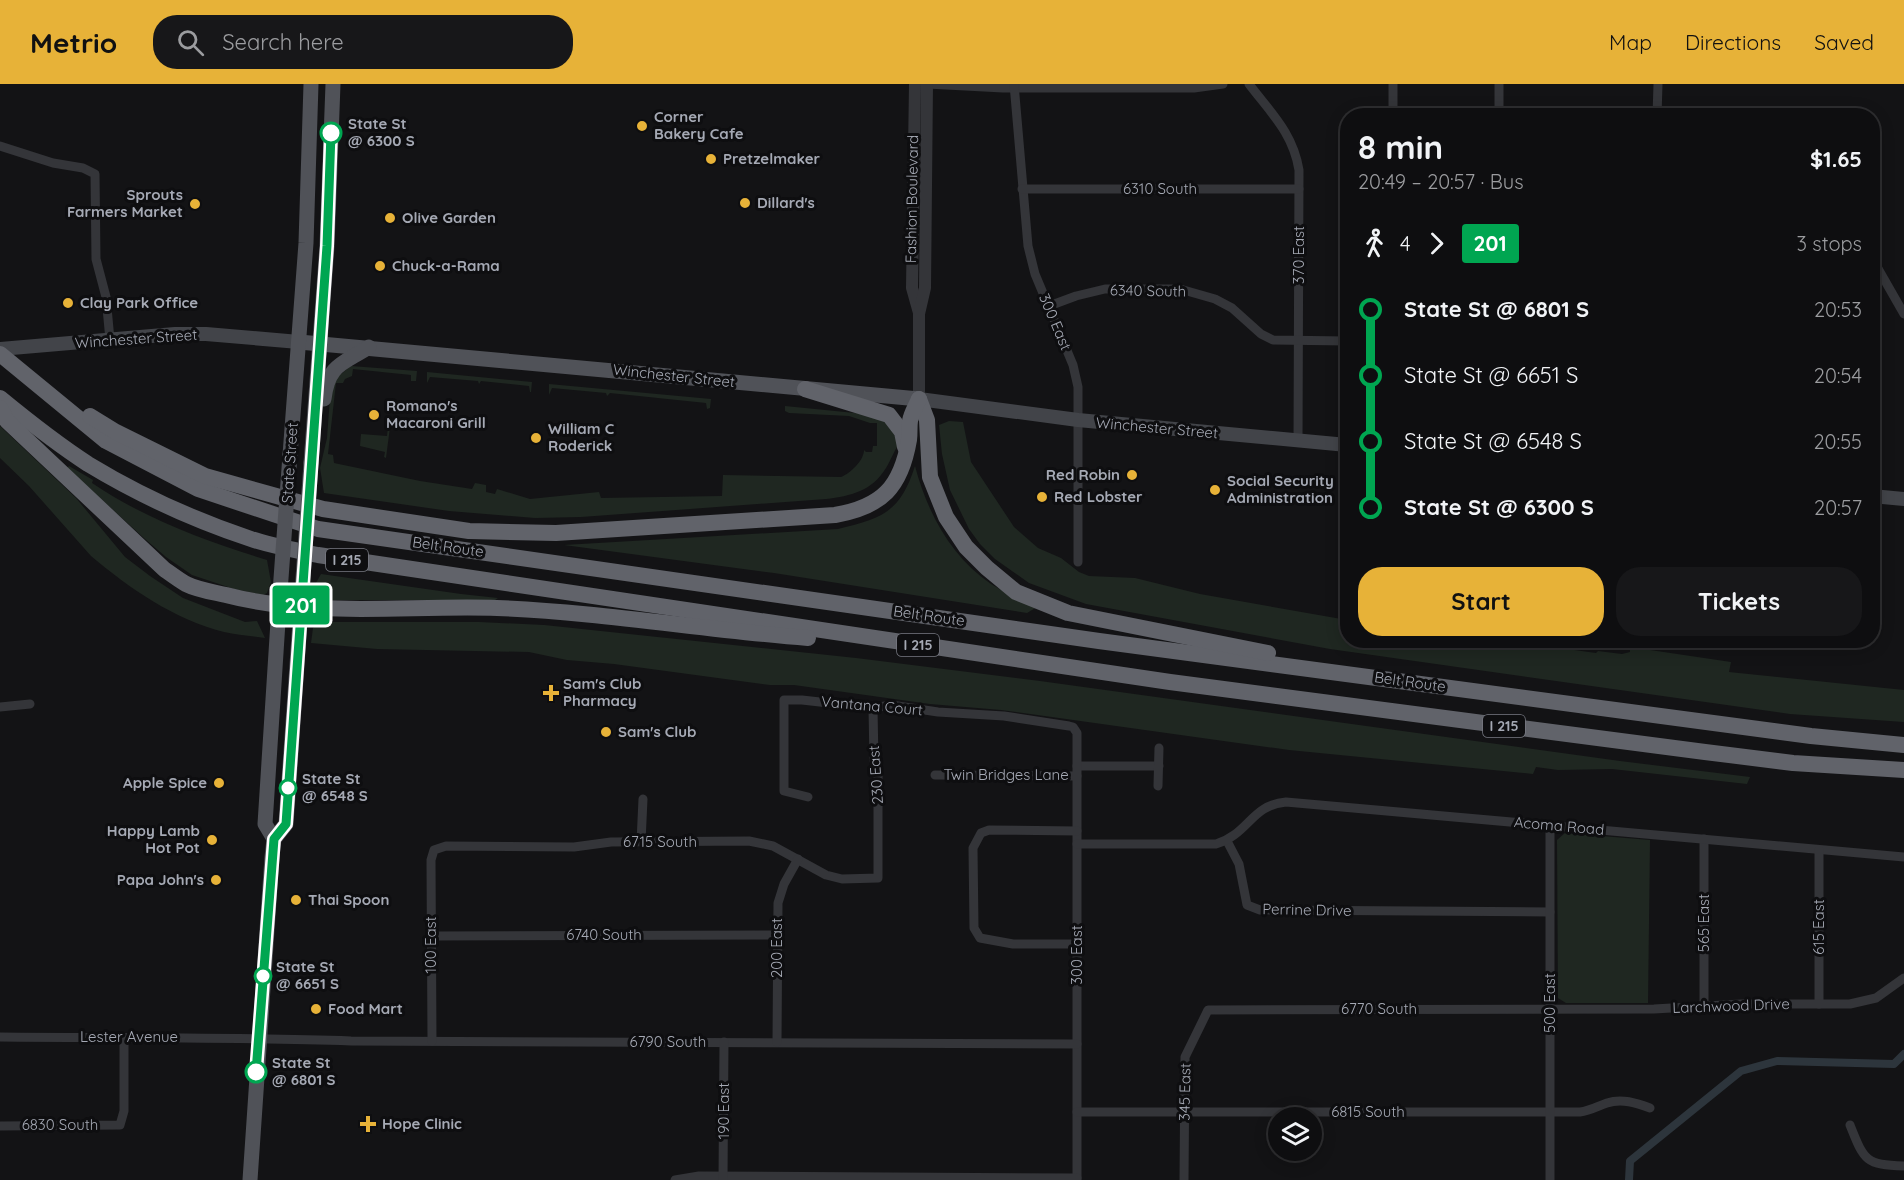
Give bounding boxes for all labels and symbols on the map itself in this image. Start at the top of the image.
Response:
place label: Corner Bakery Cafe [654,107,744,143]
place label: State St @ 6300 S [348,114,415,150]
marker: Corner Bakery Cafe [635,119,649,133]
marker: State St @ 6300 S [320,122,342,144]
street label: Fashion Boulevard [901,135,922,263]
place label: Pretzelmaker [723,149,821,168]
marker: Pretzelmaker [704,152,718,166]
street label: 6310 South [1123,179,1197,198]
place label: Sprouts Farmers Market [67,185,183,221]
place label: Dillard's [757,193,815,212]
marker: Dillard's [738,196,752,210]
marker: Sprouts Farmers Market [188,197,202,211]
place label: Olive Garden [402,208,496,227]
marker: Olive Garden [383,211,397,225]
street label: 370 East [1289,226,1308,284]
place label: Chuck-a-Rama [392,256,500,275]
marker: Chuck-a-Rama [373,259,387,273]
street label: 6340 South [1110,280,1186,301]
street label: 300 East [1035,291,1076,353]
place label: Clay Park Office [80,293,198,312]
marker: Clay Park Office [61,296,75,310]
street label: Winchester Street [74,325,198,352]
street label: Winchester Street [612,360,736,391]
place label: Romano's Macaroni Grill [386,396,486,432]
marker: Romano's Macaroni Grill [367,408,381,422]
street label: Winchester Street [1095,413,1219,442]
place label: William C Roderick [548,419,615,455]
street label: State Street [277,422,302,504]
marker: William C Roderick [529,431,543,445]
place label: Red Robin [1046,465,1120,484]
marker: Red Robin [1125,468,1139,482]
place label: Social Security Administration [1227,471,1334,507]
marker: Social Security Administration [1208,483,1222,497]
place label: Red Lobster [1054,487,1143,506]
marker: Red Lobster [1035,490,1049,504]
street label: Belt Route [411,532,485,561]
road number: I 215 [326,549,368,571]
line badge: 201 [266,586,336,624]
street label: Belt Route [892,601,966,630]
road number: I 215 [897,634,939,656]
street label: Belt Route [1373,667,1447,696]
place label: Sam's Club Pharmacy [563,674,641,710]
marker: Sam's Club Pharmacy [544,686,558,700]
street label: Vantana Court [820,692,924,719]
road number: I 215 [1483,715,1525,737]
place label: Sam's Club [618,722,696,741]
marker: Sam's Club [599,725,613,739]
street label: 230 East [864,745,887,805]
street label: Twin Bridges Lane [943,765,1069,784]
place label: State St @ 6548 S [302,769,368,805]
place label: Apple Spice [123,773,207,792]
marker: Apple Spice [212,776,226,790]
marker: State St @ 6548 S [279,779,297,797]
street label: Acoma Road [1513,812,1605,839]
place label: Happy Lamb Hot Pot [107,821,200,857]
street label: 6715 South [623,832,697,851]
marker: Happy Lamb Hot Pot [205,833,219,847]
place label: Papa John's [117,870,204,889]
marker: Papa John's [209,873,223,887]
place label: Thai Spoon [308,890,389,909]
marker: Thai Spoon [289,893,303,907]
street label: 565 East [1694,894,1713,952]
street label: Perrine Drive [1262,899,1352,920]
street label: 615 East [1809,899,1828,955]
street label: 100 East [421,916,440,974]
street label: 200 East [767,918,786,978]
street label: 6740 South [566,925,642,944]
street label: 300 East [1067,925,1086,985]
place label: State St @ 6651 S [276,957,339,993]
marker: State St @ 6651 S [254,967,272,985]
street label: 500 East [1540,973,1559,1033]
street label: Larchwood Drive [1672,994,1790,1017]
place label: Food Mart [328,999,403,1018]
street label: 6770 South [1341,999,1417,1018]
marker: Food Mart [309,1002,323,1016]
street label: Lester Avenue [80,1027,178,1046]
street label: 6790 South [630,1032,706,1051]
place label: State St @ 6801 S [272,1053,335,1089]
marker: State St @ 6801 S [245,1061,267,1083]
street label: 345 East [1174,1063,1195,1121]
street label: 190 East [714,1083,733,1139]
street label: 6815 South [1331,1102,1405,1121]
place label: Hope Clinic [382,1114,462,1133]
street label: 6830 South [22,1115,98,1134]
marker: Hope Clinic [359,1115,377,1133]

